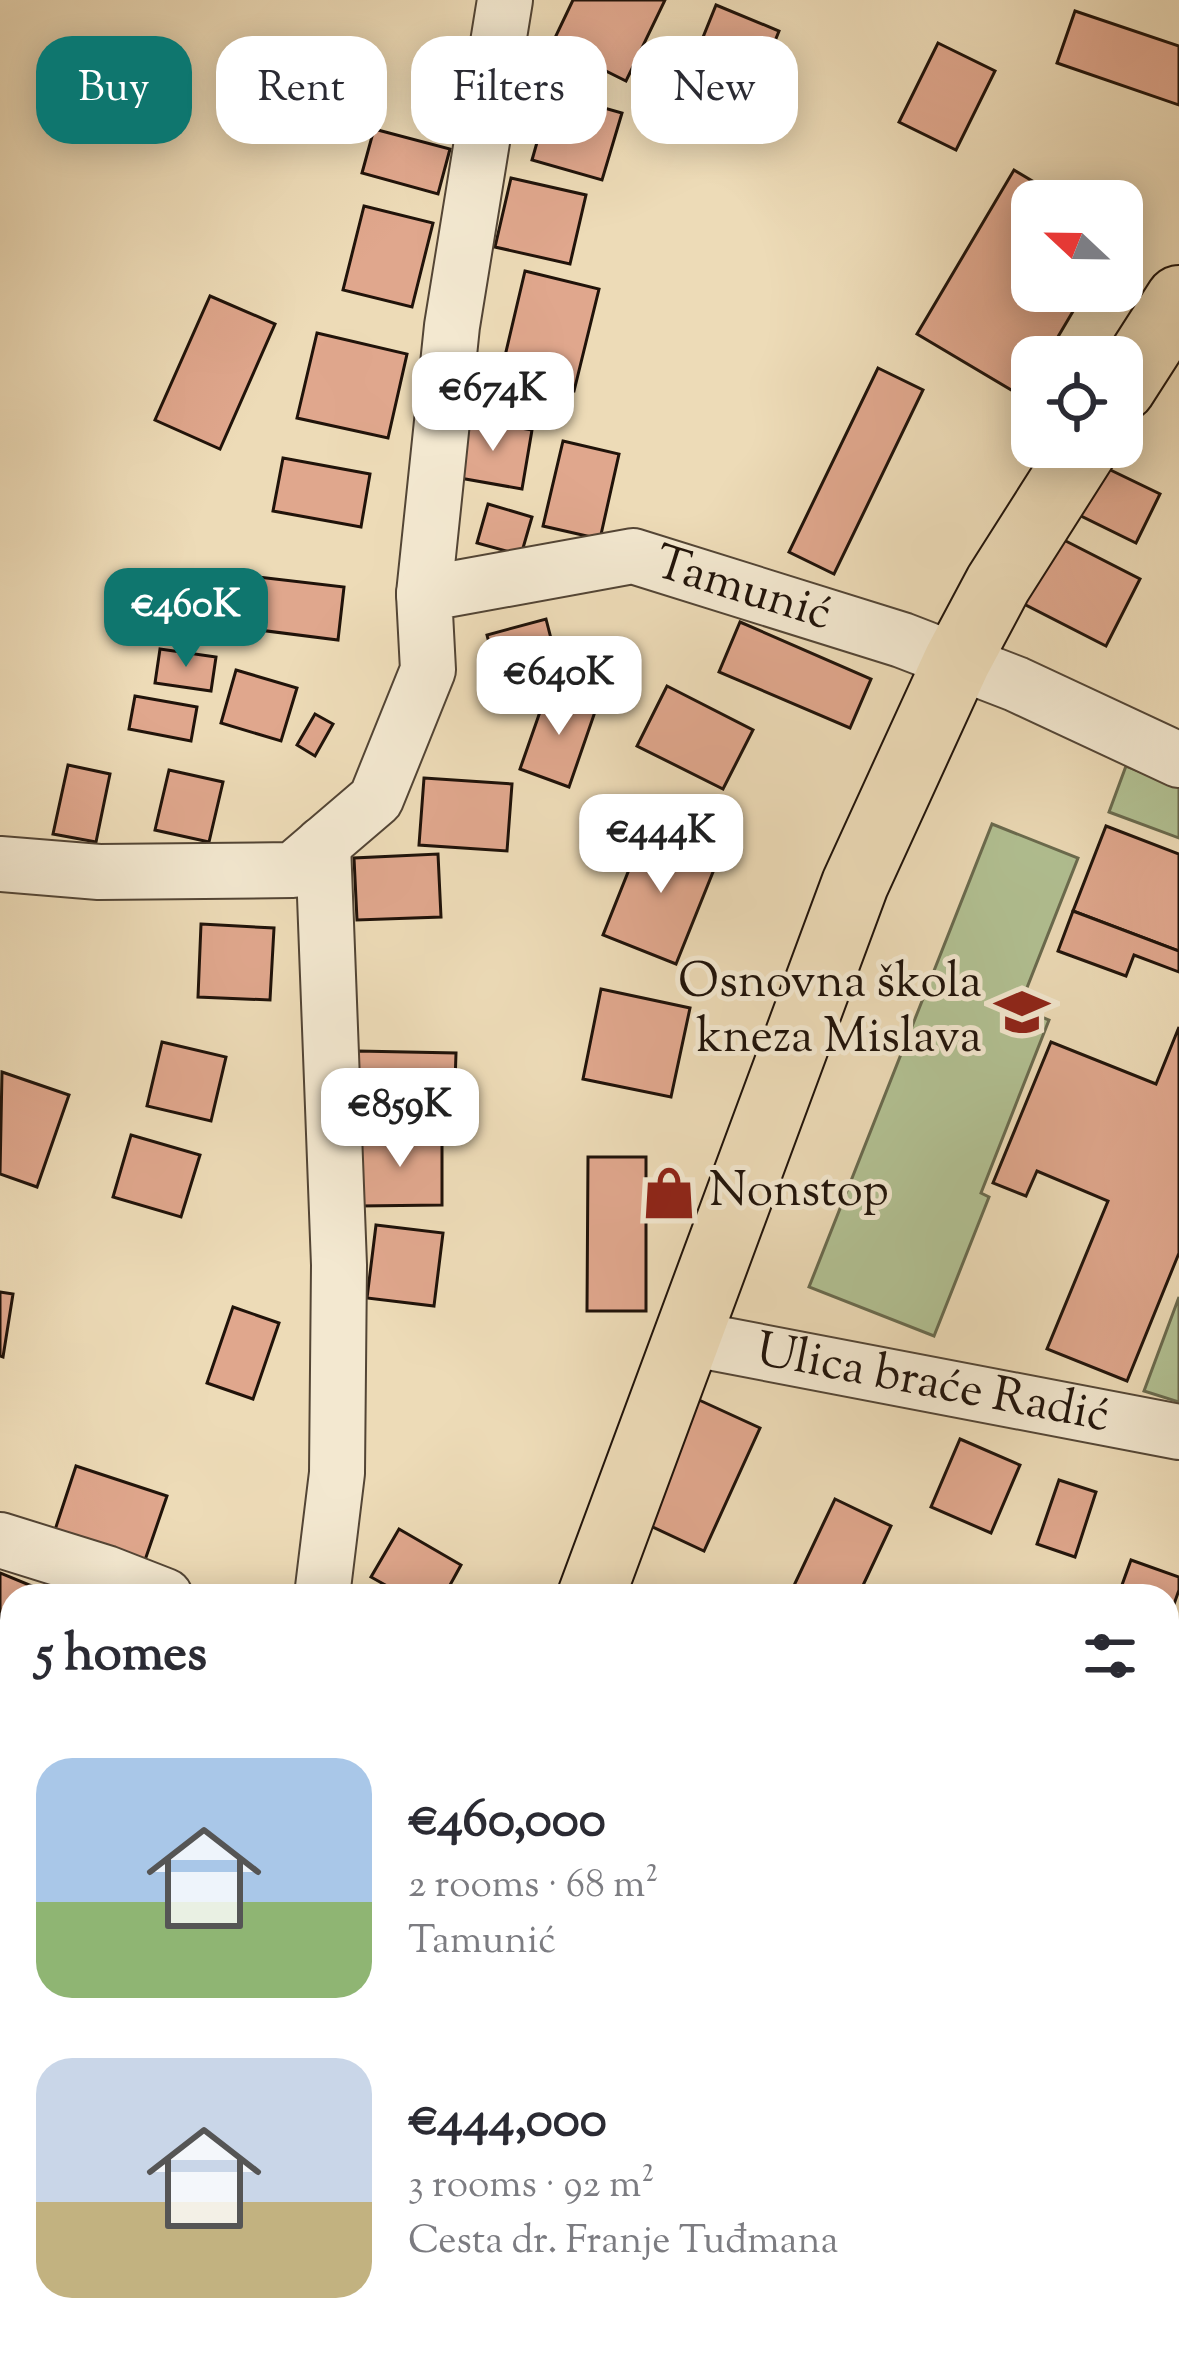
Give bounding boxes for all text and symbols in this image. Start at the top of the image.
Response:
chip: Buy [36,36,192,144]
chip: Rent [216,36,387,144]
chip: Filters [411,36,607,144]
chip: New [631,36,798,144]
north arrow [1011,180,1143,312]
map controls [1011,180,1143,468]
button: locate [1011,336,1143,468]
pin: €674K [409,352,577,454]
text: €674K [439,363,547,419]
street label: Tamunić [645,530,840,650]
pin: €460K [102,568,270,670]
text: €460K [131,579,241,635]
pin: €640K [475,636,643,738]
text: €640K [504,647,614,703]
pin: €444K [577,794,745,896]
text: €444K [606,805,716,861]
place label: Osnovna škola kneza Mislava [678,950,982,1074]
school or university icon: Osnovna škola kneza Mislava [993,983,1051,1041]
pin: €859K [316,1068,484,1170]
text: €859K [348,1079,452,1135]
place label: Nonstop [709,1159,889,1228]
shop icon: Nonstop [640,1164,698,1222]
street label: Ulica braće Radić [750,1317,1115,1452]
text: 5 homes [36,1620,207,1693]
icon: filters [1077,1623,1143,1689]
text: €460,000 [408,1786,606,1859]
icon: home [132,1806,276,1950]
text: 2 rooms · 68 m² [408,1859,658,1915]
text: Tamunić [408,1915,556,1971]
text: €444,000 [408,2086,607,2159]
icon: home [132,2106,276,2250]
text: 3 rooms · 92 m² [408,2159,654,2215]
text: Cesta dr. Franje Tuđmana [408,2215,839,2271]

